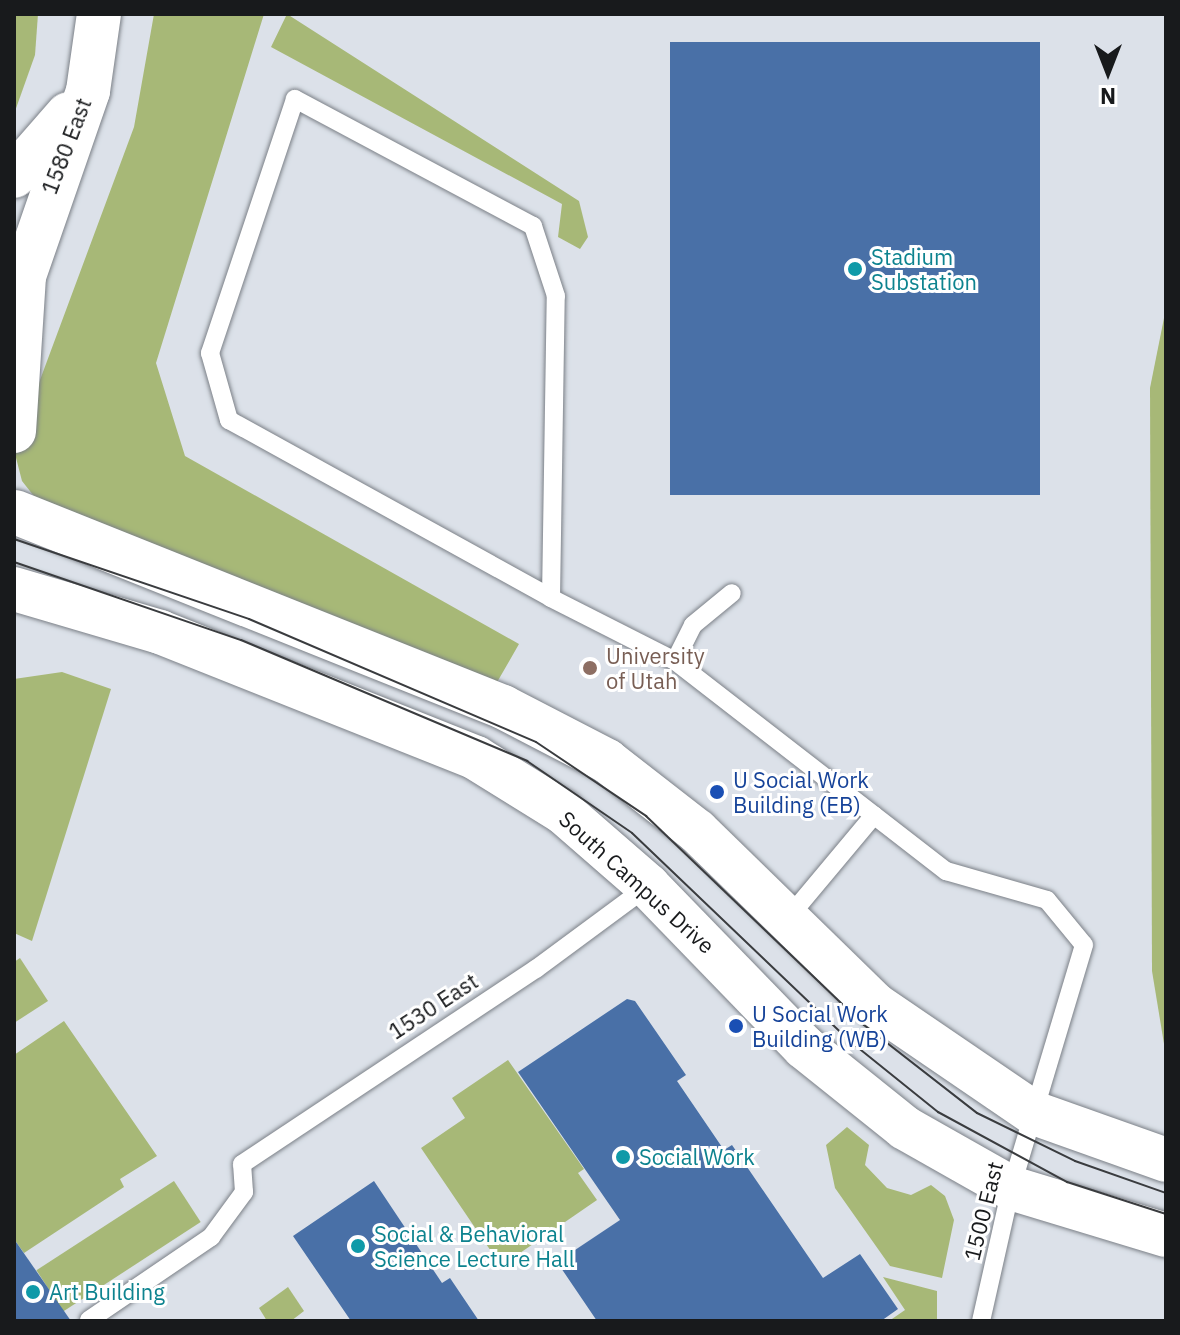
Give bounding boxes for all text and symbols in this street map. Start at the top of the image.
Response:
north arrow [1068,32,1148,112]
text: N [1100,82,1116,111]
street label: 1580 East [36,94,96,198]
place label: Stadium Substation [871,243,977,294]
marker: Stadium Substation [846,260,864,278]
place label: University of Utah [606,642,705,694]
marker: University of Utah [581,659,599,677]
place label: U Social Work Building (EB) [733,766,869,818]
marker: U Social Work Building (EB) [708,783,726,801]
street label: South Campus Drive [554,805,720,959]
street label: 1530 East [384,967,482,1045]
place label: U Social Work Building (WB) [752,1000,888,1052]
marker: U Social Work Building (WB) [727,1017,745,1035]
place label: Social Work [639,1144,755,1170]
marker: Social Work [614,1148,632,1166]
street label: 1500 East [958,1159,1008,1263]
place label: Social & Behavioral Science Lecture Hall [374,1220,575,1272]
marker: Social & Behavioral Science Lecture Hall [349,1237,367,1255]
place label: Art Building [49,1279,165,1305]
marker: Art Building [24,1283,42,1301]

